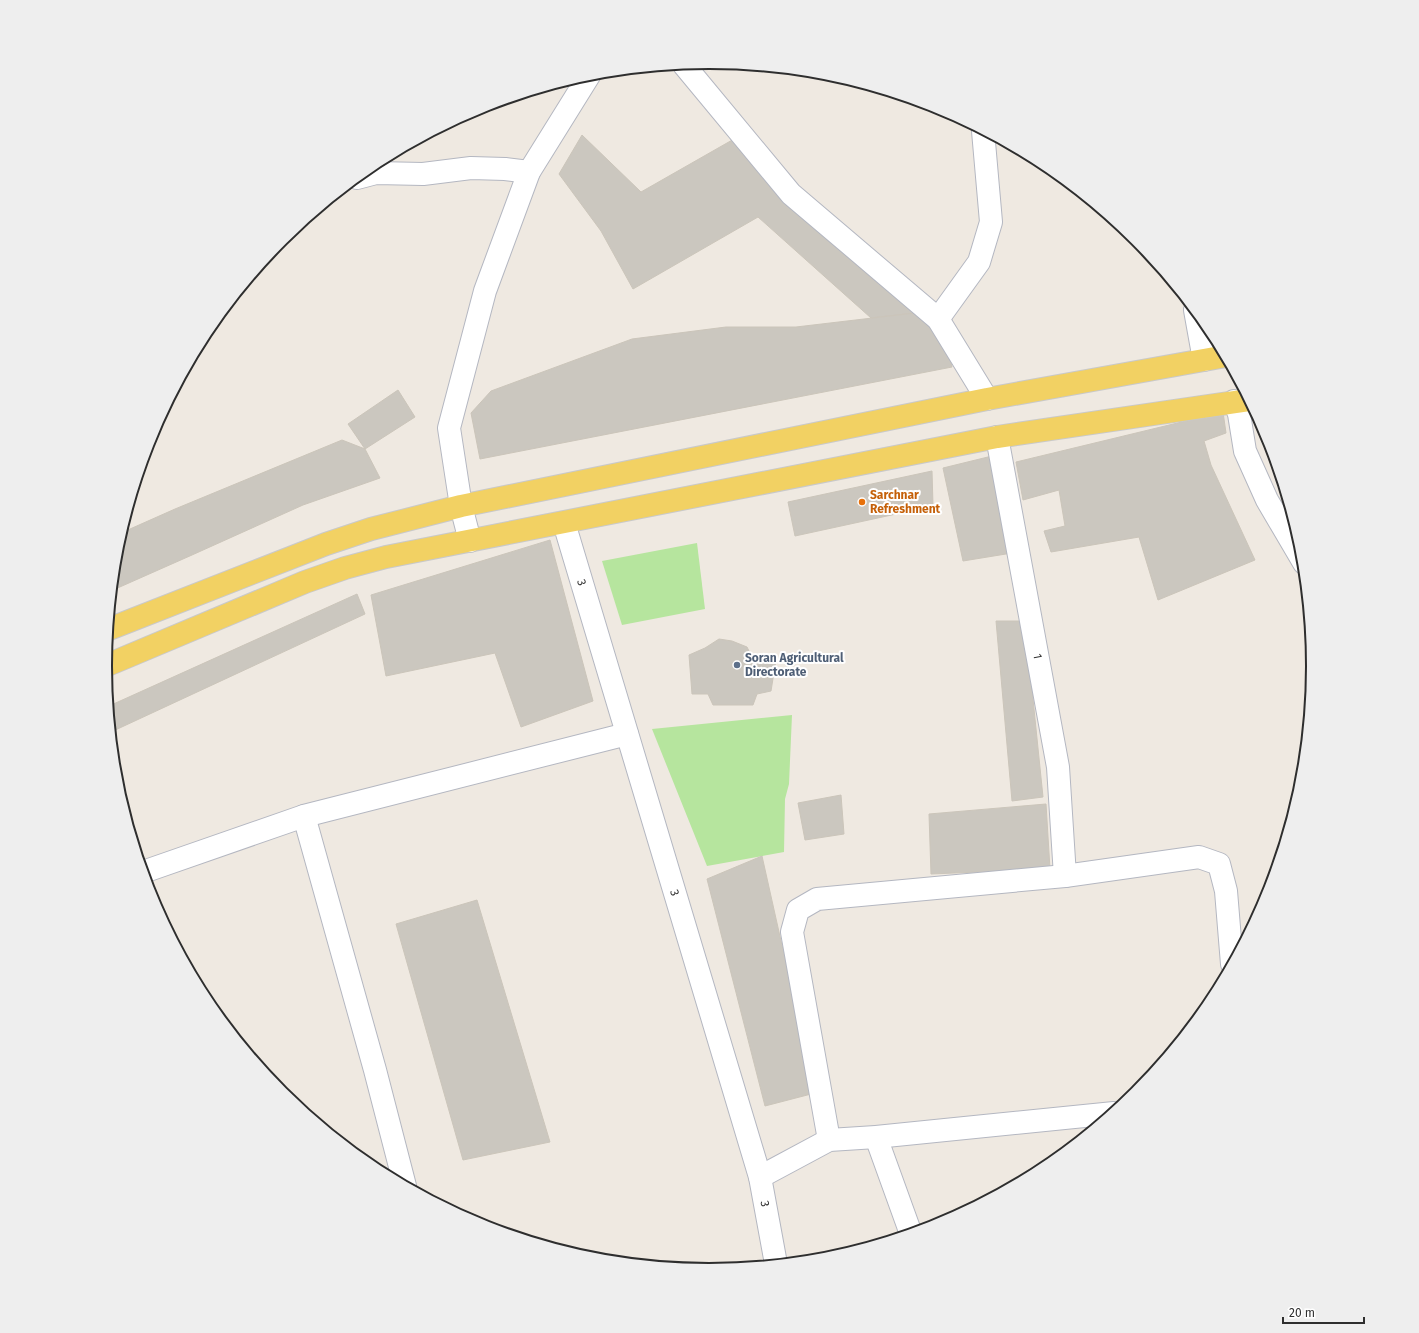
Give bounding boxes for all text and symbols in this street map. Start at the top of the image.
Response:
place label: Sarchnar Refreshment [870,488,941,516]
marker: Sarchnar Refreshment [857,497,867,507]
street label: 3 [574,578,589,587]
place label: Soran Agricultural Directorate [745,651,844,679]
street label: 1 [1030,652,1045,660]
marker: Soran Agricultural Directorate [732,660,742,670]
street label: 3 [667,888,682,898]
street label: 3 [758,1200,772,1208]
scale bar [1283,1299,1364,1325]
text: 20 m [1289,1306,1315,1320]

